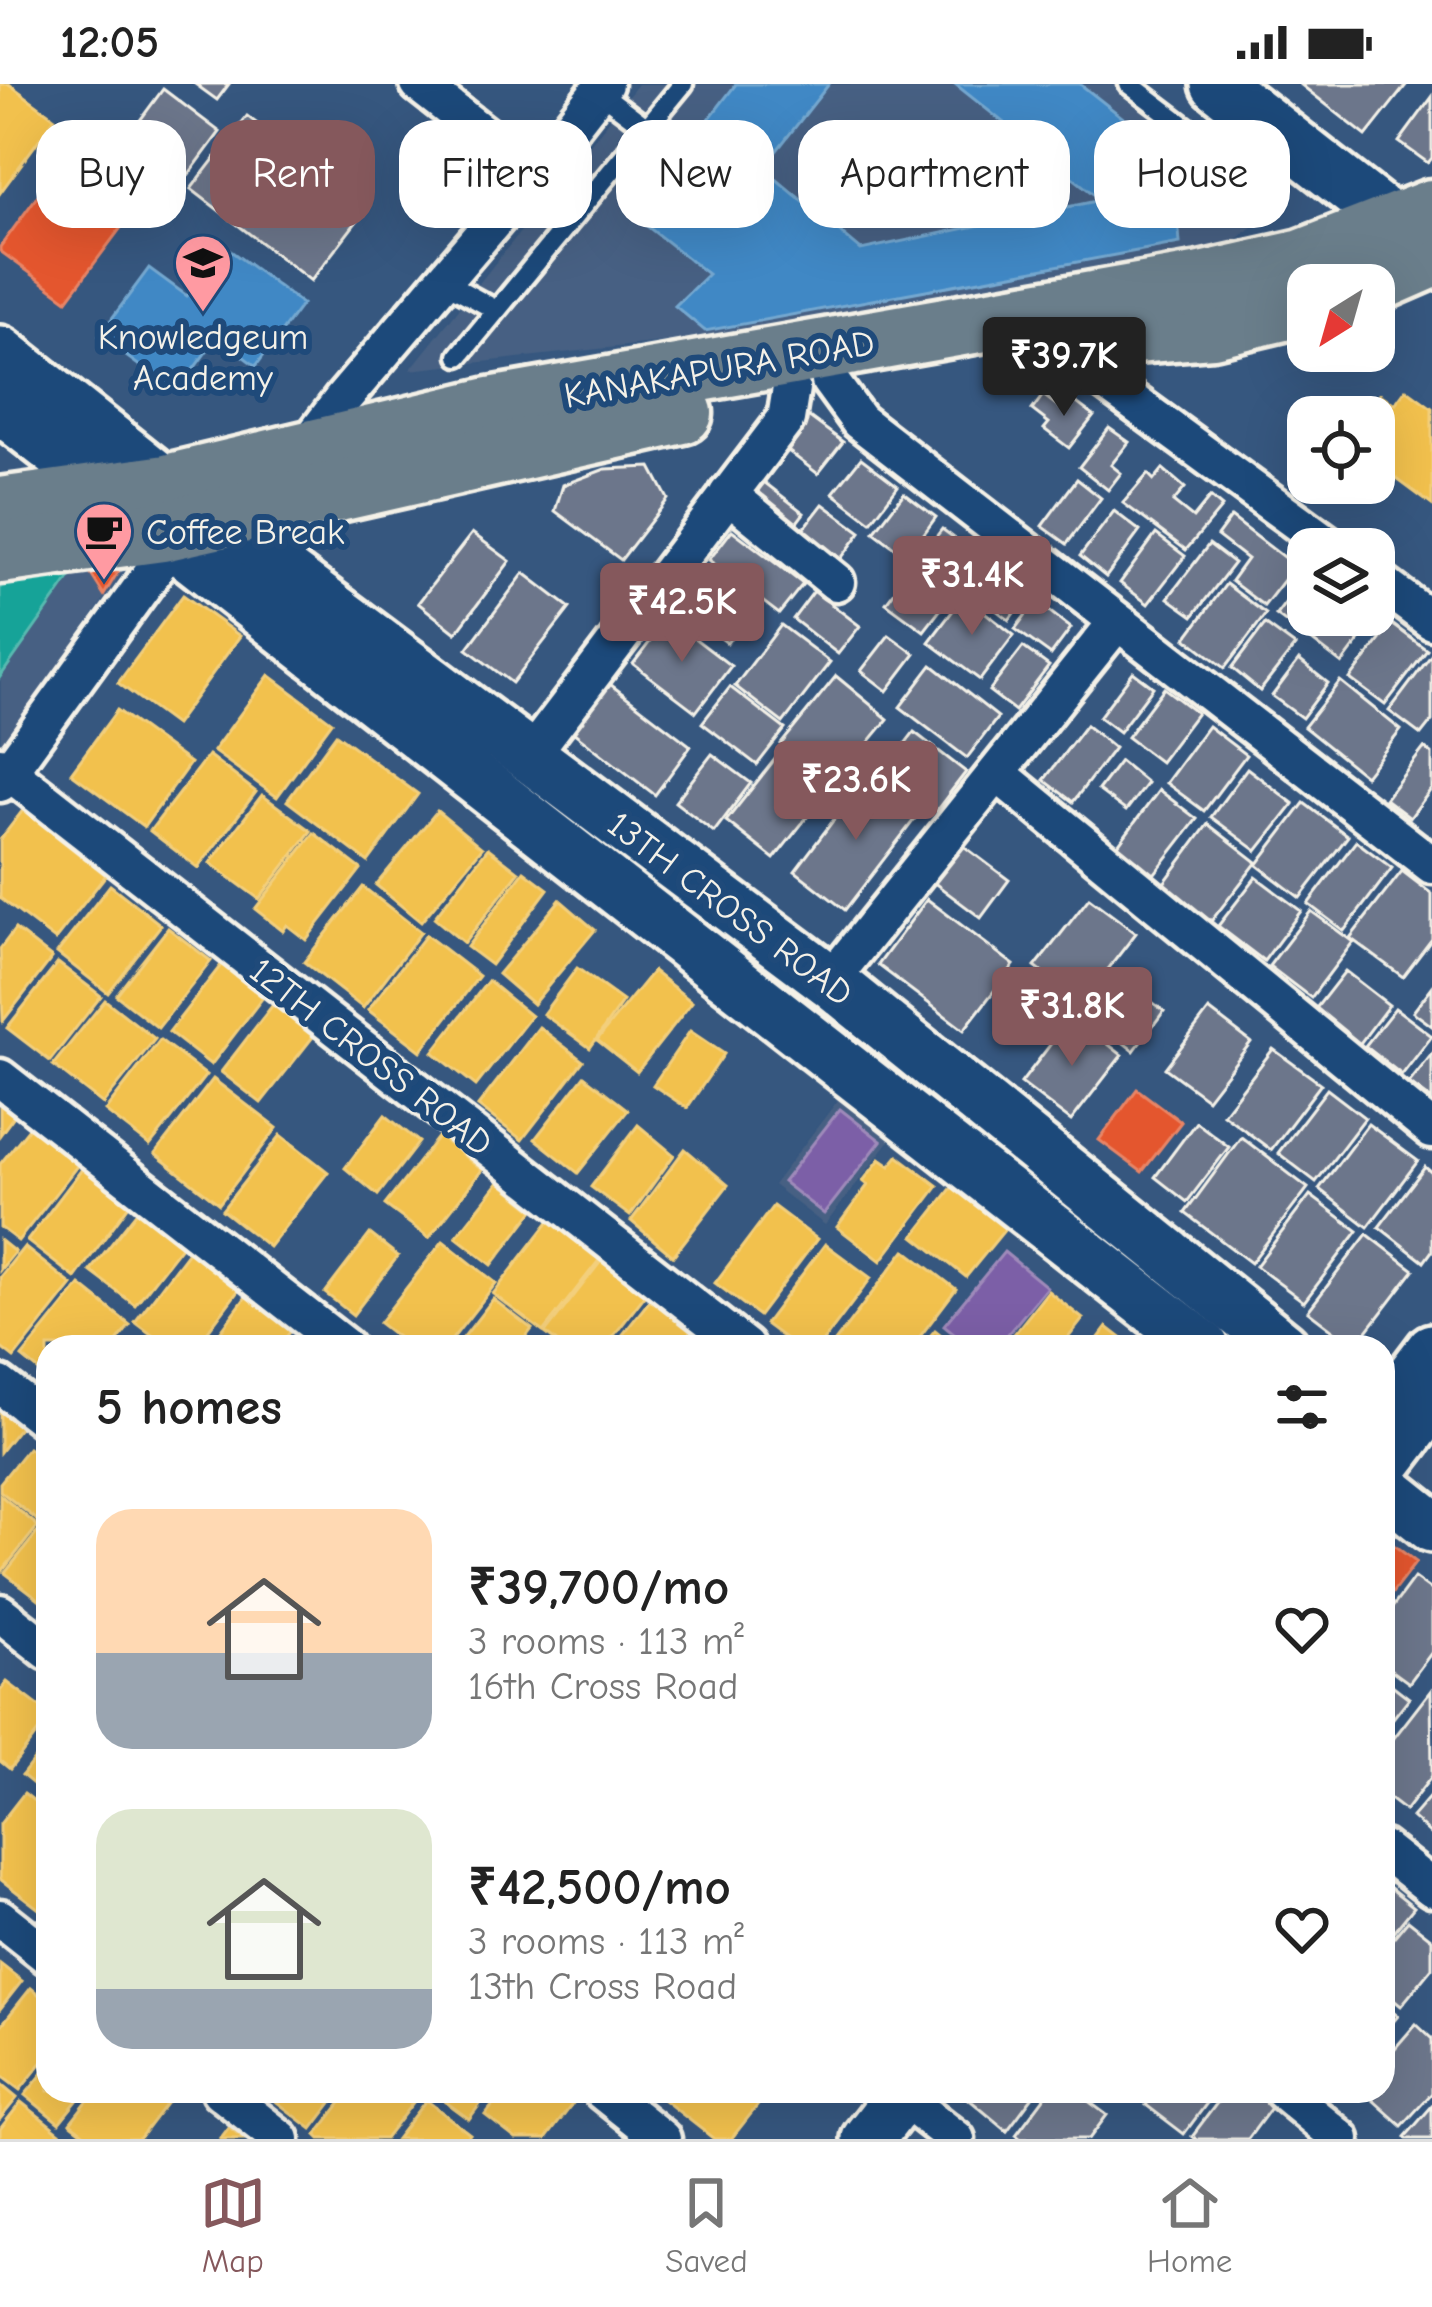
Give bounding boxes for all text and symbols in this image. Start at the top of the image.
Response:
text: 12:05 [60,16,159,68]
chip: Buy [36,120,186,228]
chip: Rent [210,120,375,228]
chip: Filters [399,120,592,228]
chip: New [616,120,774,228]
chip: Apartment [798,120,1070,228]
chip: House [1094,120,1290,228]
school or university icon: Knowledgeum Academy [172,232,234,314]
north arrow [1287,264,1395,372]
map controls [1287,264,1395,636]
place label: Knowledgeum Academy [98,317,308,399]
pin: ₹39.7K [966,317,1162,419]
street label: KANAKAPURA ROAD [561,322,878,417]
text: ₹39.7K [1010,333,1118,378]
button: locate [1287,396,1395,504]
cafe icon: Coffee Break [73,500,135,582]
place label: Coffee Break [146,512,345,553]
button: layers [1287,528,1395,636]
pin: ₹31.4K [874,536,1070,638]
text: ₹31.4K [920,552,1024,597]
pin: ₹42.5K [584,563,780,665]
text: ₹42.5K [627,579,737,624]
pin: ₹23.6K [758,741,954,843]
text: ₹23.6K [801,757,911,802]
street label: 13TH CROSS ROAD [600,804,861,1015]
street label: 12TH CROSS ROAD [242,950,501,1165]
pin: ₹31.8K [974,967,1170,1069]
text: ₹31.8K [1019,983,1125,1028]
icon: filters [1269,1374,1335,1440]
text: 5 homes [96,1378,282,1437]
icon: home [192,1557,336,1701]
text: ₹39,700/mo [468,1558,729,1617]
icon: heart [1269,1596,1335,1662]
text: 3 rooms · 113 m² [468,1619,744,1664]
text: 16th Cross Road [468,1664,738,1709]
icon: home [192,1857,336,2001]
text: ₹42,500/mo [468,1858,731,1917]
icon: heart [1269,1896,1335,1962]
text: 3 rooms · 113 m² [468,1919,744,1964]
text: 13th Cross Road [468,1964,737,2009]
tab: Map [200,2170,266,2280]
tab: Saved [665,2170,748,2280]
tab: Home [1147,2170,1232,2280]

